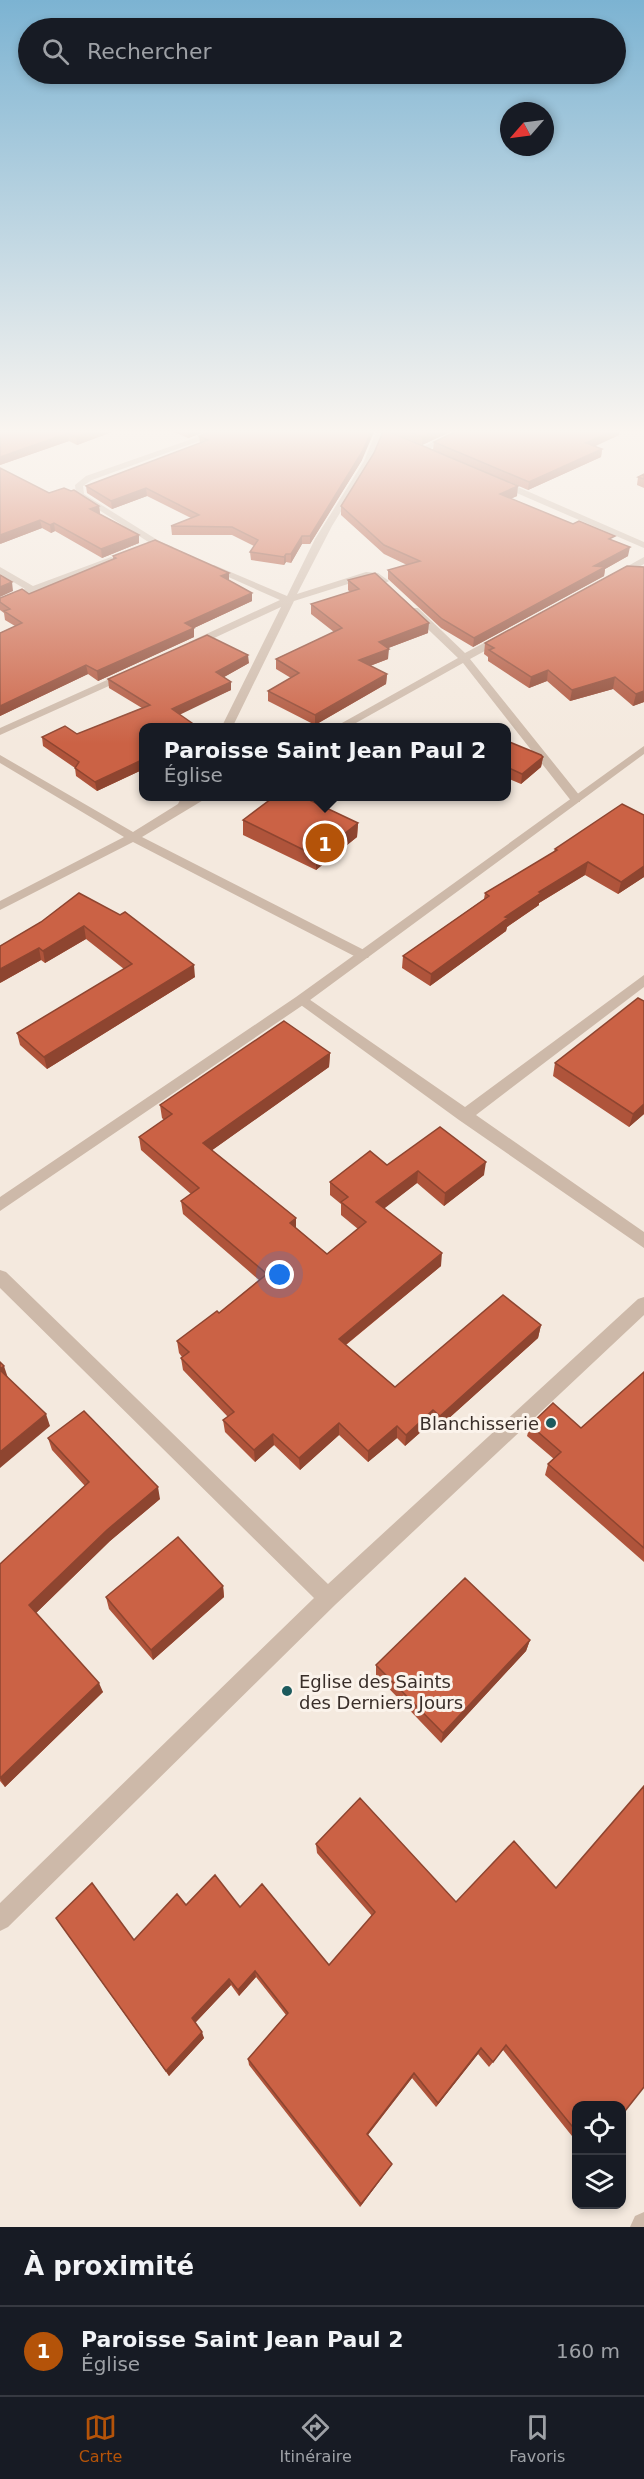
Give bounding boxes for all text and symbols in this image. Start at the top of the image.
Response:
search box [18,18,626,84]
icon: search [39,35,72,68]
text: Rechercher [87,39,212,64]
north arrow [500,102,554,156]
popup [139,723,511,801]
text: Paroisse Saint Jean Paul 2 [164,738,486,763]
text: Église [164,763,223,787]
pin: 1 [306,820,344,866]
your location [265,1260,294,1289]
place label: Blanchisserie [420,1413,539,1434]
marker: Blanchisserie [544,1416,558,1430]
place label: Eglise des Saints des Derniers Jours [299,1671,463,1713]
marker: Eglise des Saints des Derniers Jours [280,1684,294,1698]
map controls [572,2101,626,2209]
button: locate [572,2101,626,2155]
button: layers [572,2155,626,2209]
text: À proximité [24,2251,194,2281]
text: Paroisse Saint Jean Paul 2 [81,2327,404,2352]
text: 1 [37,2339,50,2363]
text: 160 m [556,2339,620,2363]
text: Église [81,2352,140,2376]
tab: Carte [79,2411,122,2466]
tab: Itinéraire [280,2411,352,2466]
tab: Favoris [509,2411,565,2466]

